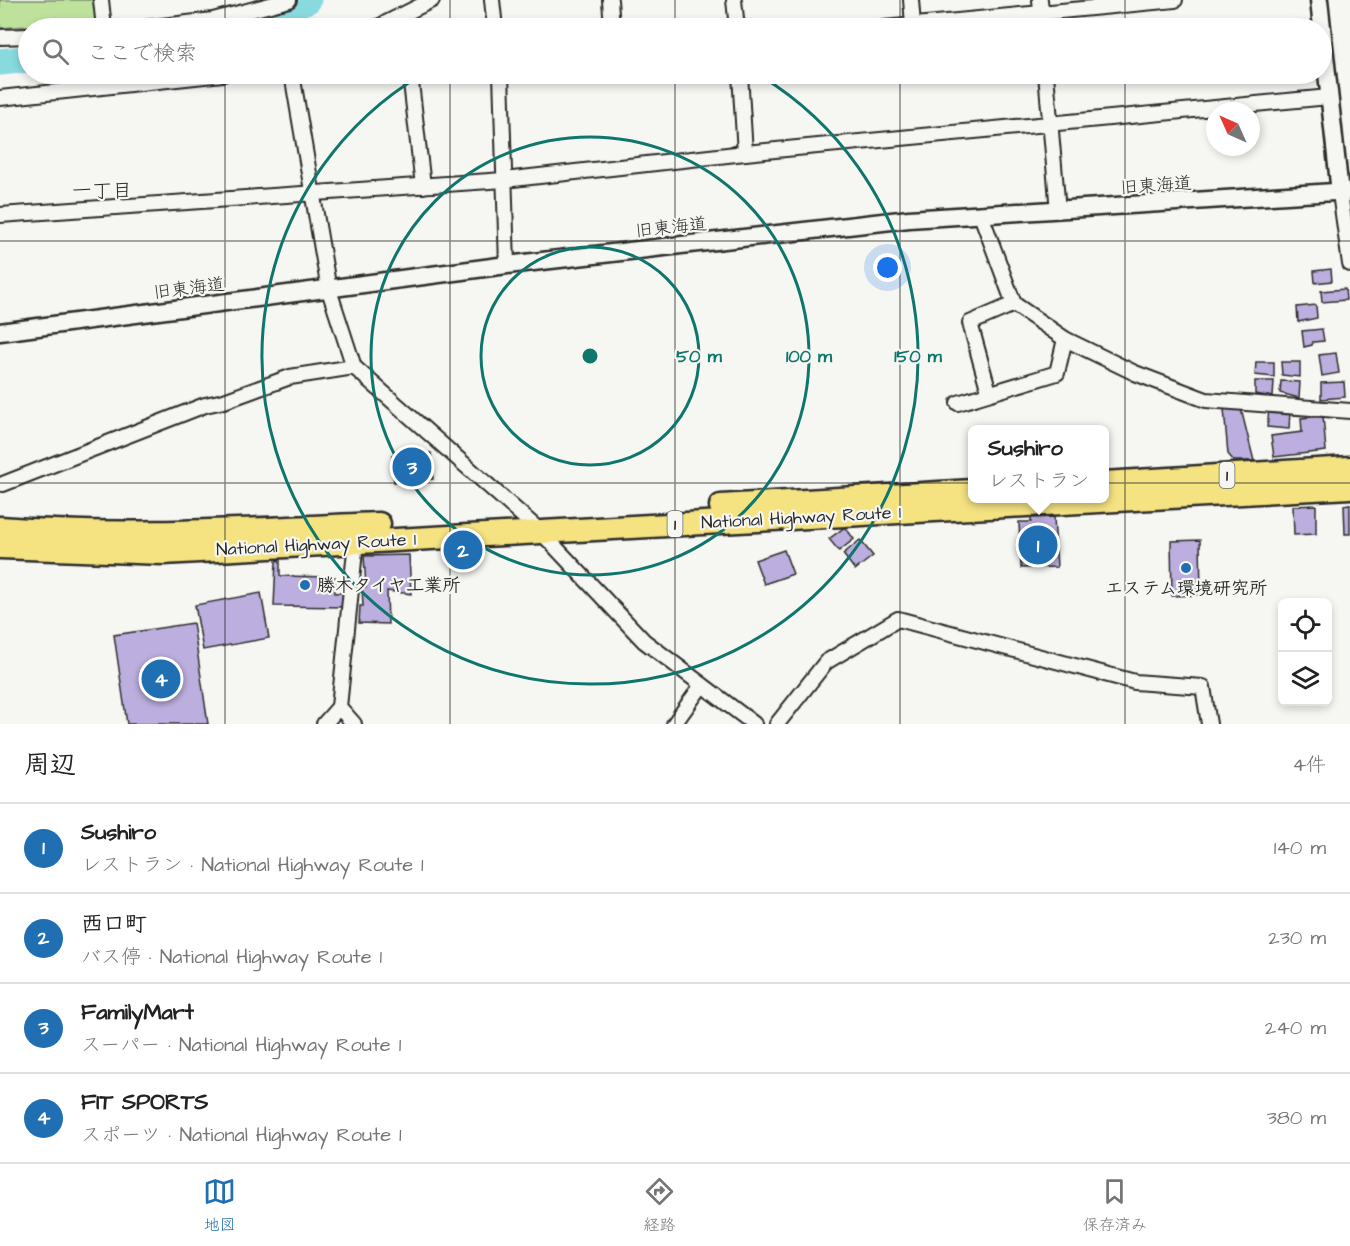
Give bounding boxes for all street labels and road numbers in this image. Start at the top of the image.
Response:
street label: 旧東海道 [1119,171,1193,200]
street label: 旧東海道 [634,211,708,244]
street label: 旧東海道 [152,272,226,305]
road number: 1 [1220,462,1234,488]
street label: National Highway Route 1 [701,500,902,536]
road number: 1 [668,511,682,537]
street label: National Highway Route 1 [216,527,417,563]

